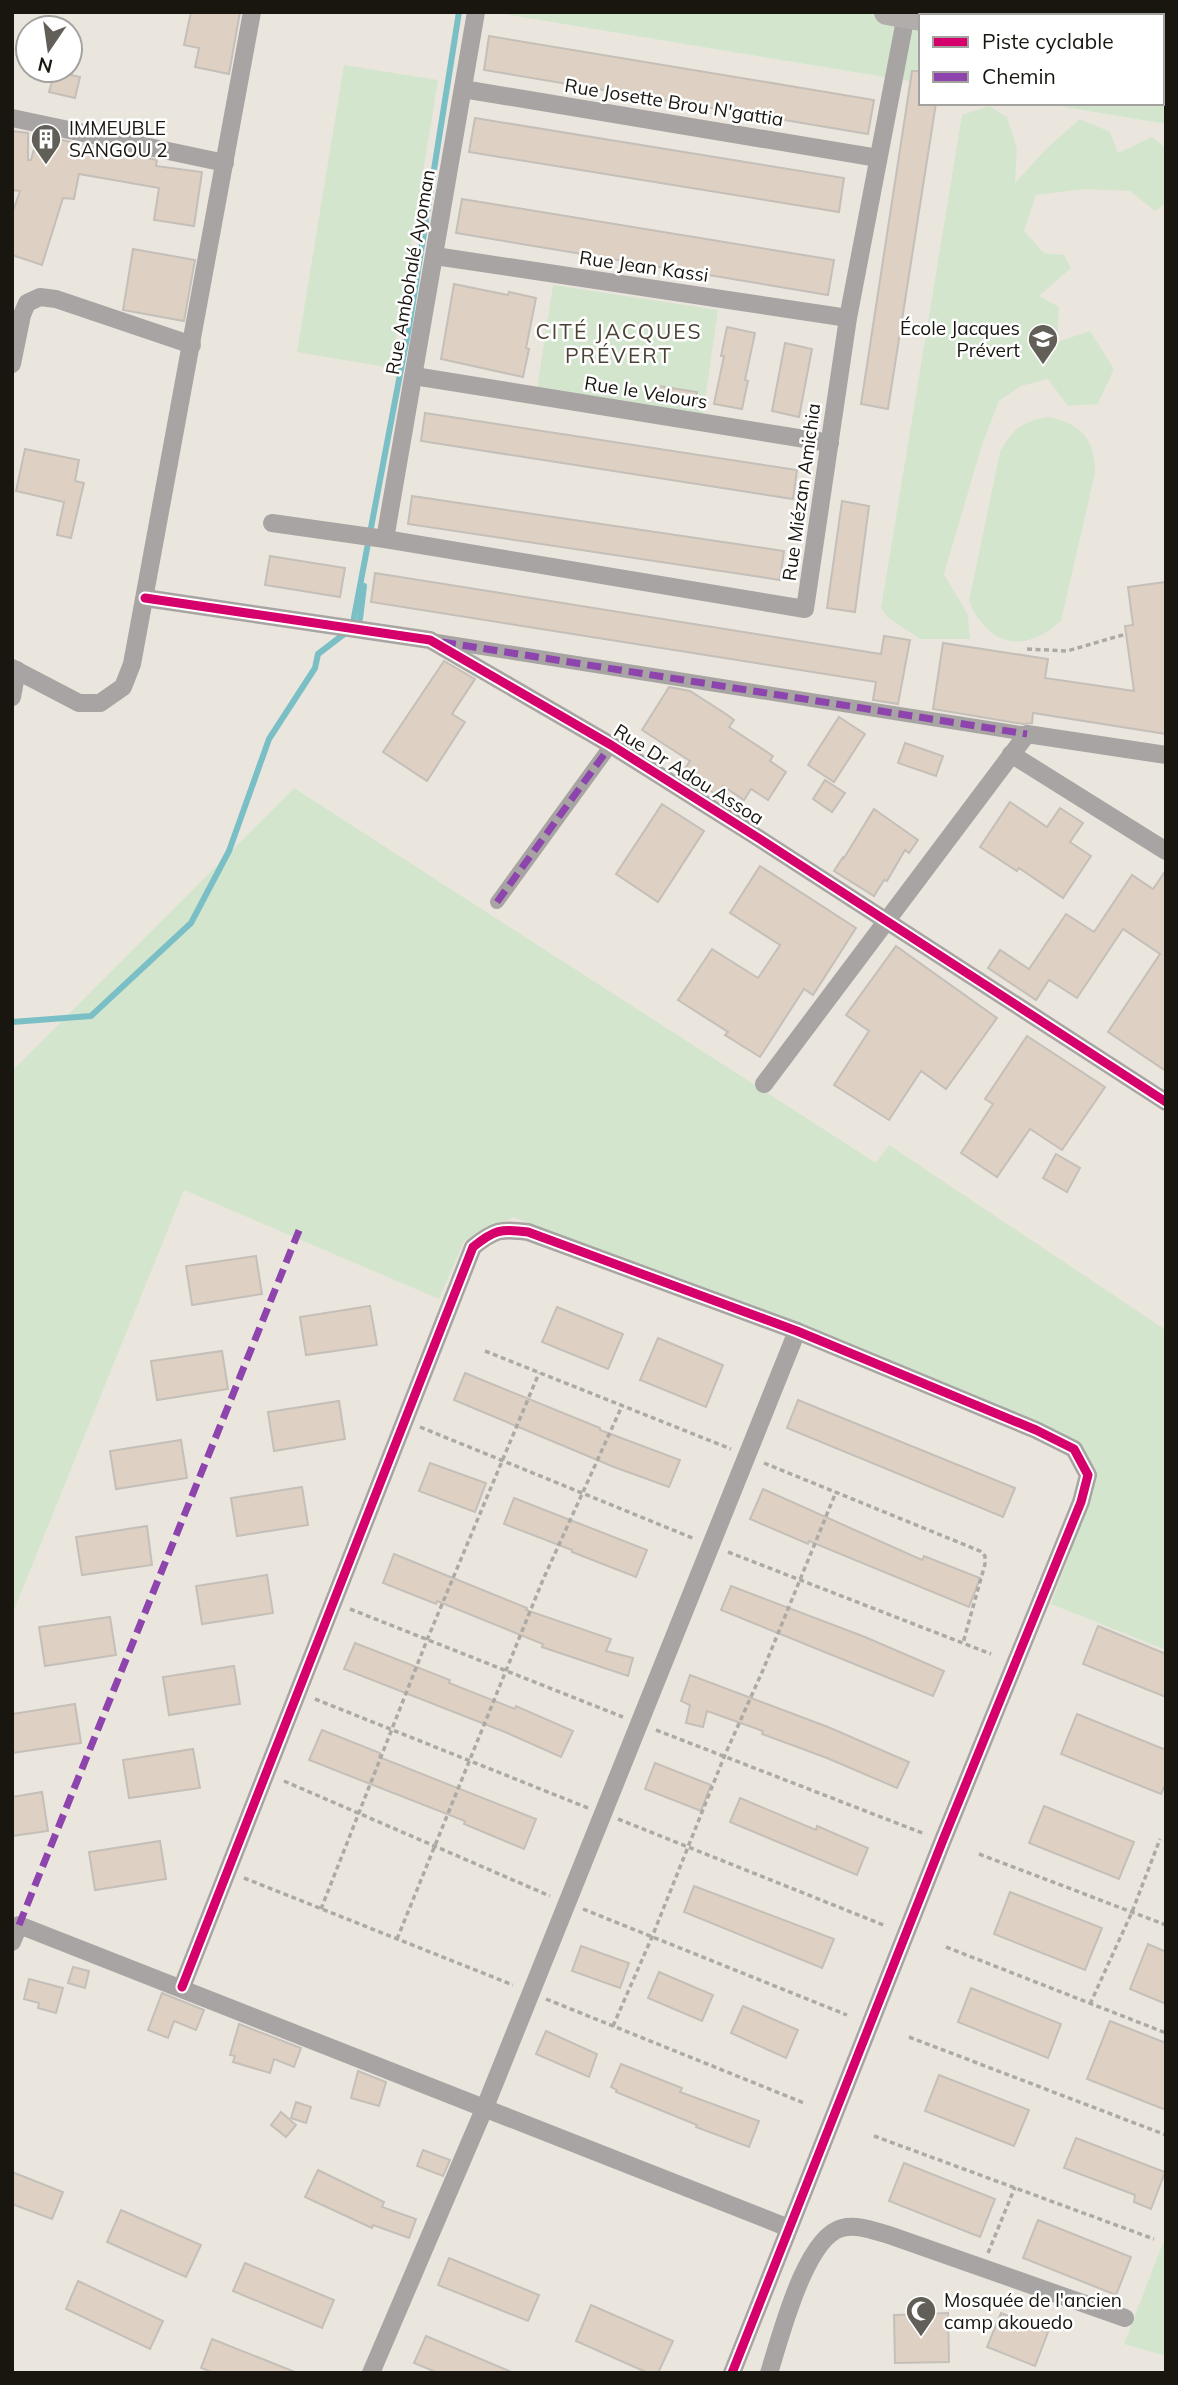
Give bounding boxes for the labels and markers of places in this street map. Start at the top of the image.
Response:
place label: IMMEUBLE SANGOU 2 [69,116,168,162]
building icon: IMMEUBLE SANGOU 2 [29,122,63,166]
place label: École Jacques Prévert [900,316,1020,362]
school or university icon: École Jacques Prévert [1026,322,1060,366]
place label: Mosquée de l'ancien camp akouedo [944,2288,1122,2334]
mosque icon: Mosquée de l'ancien camp akouedo [904,2294,938,2338]

